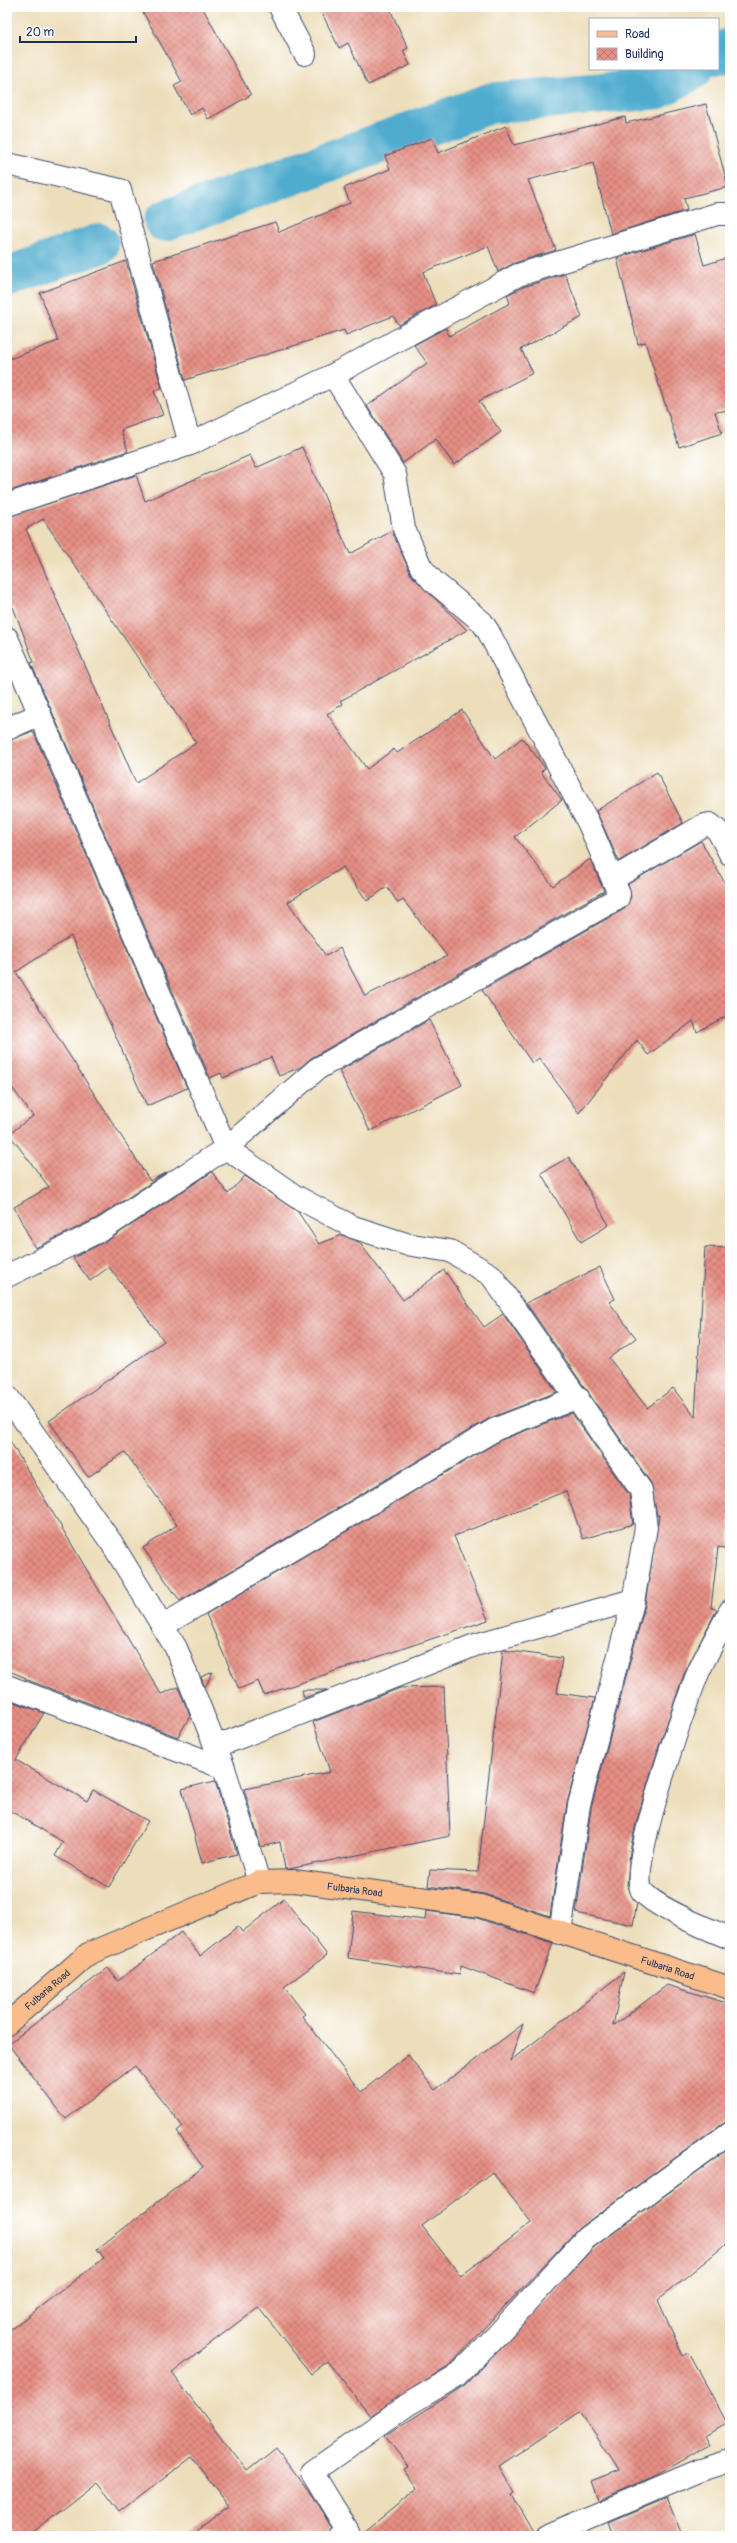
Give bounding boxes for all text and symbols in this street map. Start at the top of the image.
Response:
scale bar [20,18,136,44]
legend [589,18,719,70]
text: 20 m [26,25,55,40]
text: Road [625,27,650,42]
text: Building [625,47,664,62]
street label: Fulbaria Road [326,1880,383,1900]
street label: Fulbaria Road [639,1954,696,1983]
street label: Fulbaria Road [23,1967,73,2013]

